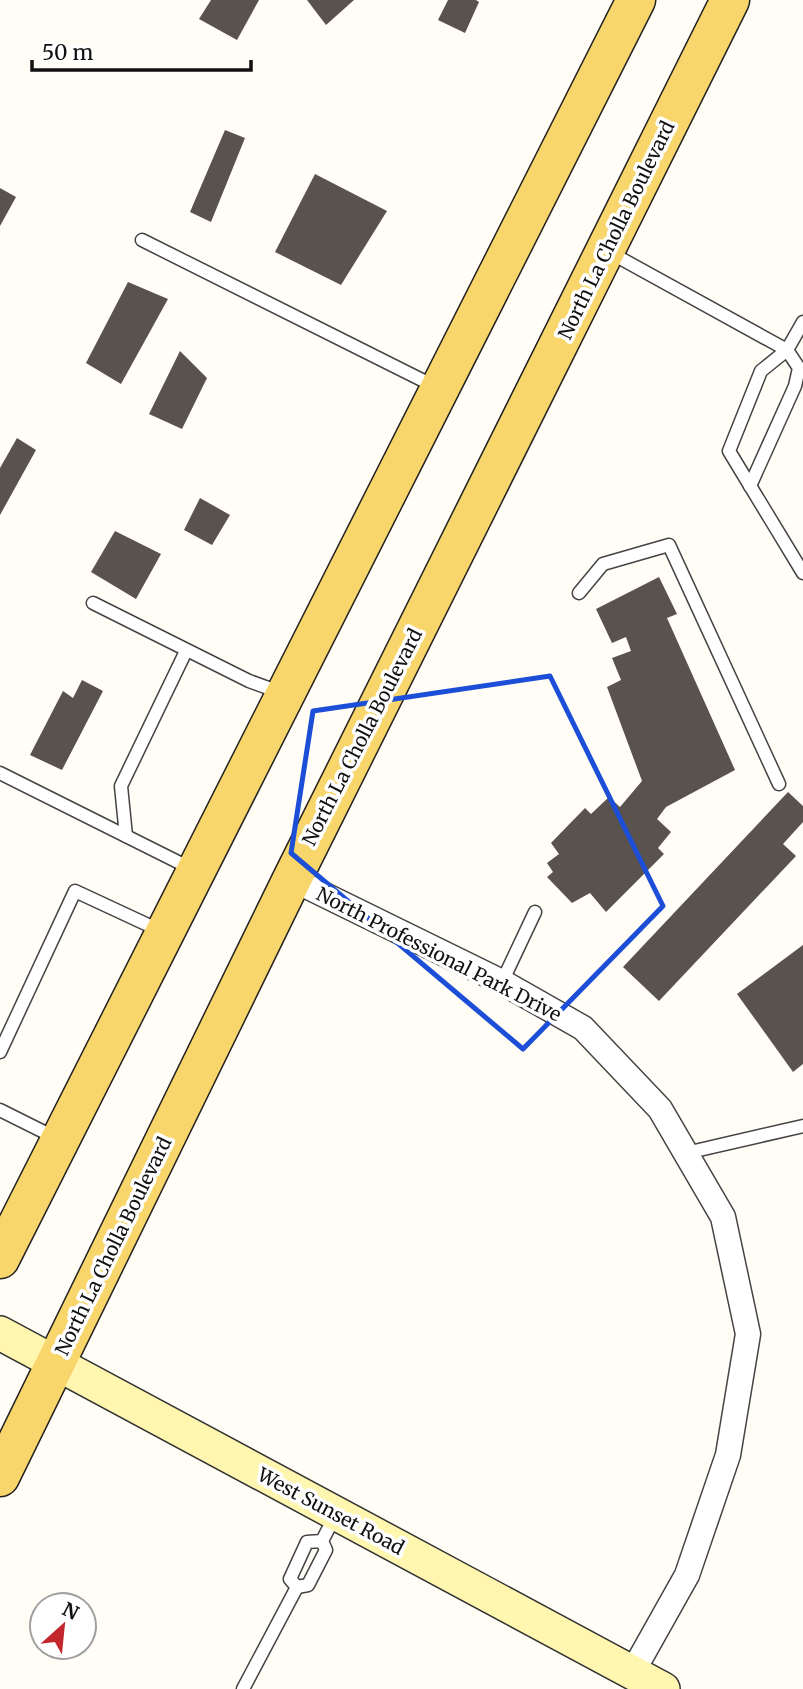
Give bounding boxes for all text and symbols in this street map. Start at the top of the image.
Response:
scale bar [32,28,250,72]
text: 50 m [42,39,93,66]
street label: North La Cholla Boulevard [553,117,679,343]
street label: North La Cholla Boulevard [297,625,427,849]
street label: North Professional Park Drive [313,882,566,1026]
street label: North La Cholla Boulevard [50,1133,176,1359]
street label: West Sunset Road [253,1462,408,1560]
north arrow [28,1591,98,1661]
text: N [59,1597,83,1625]

